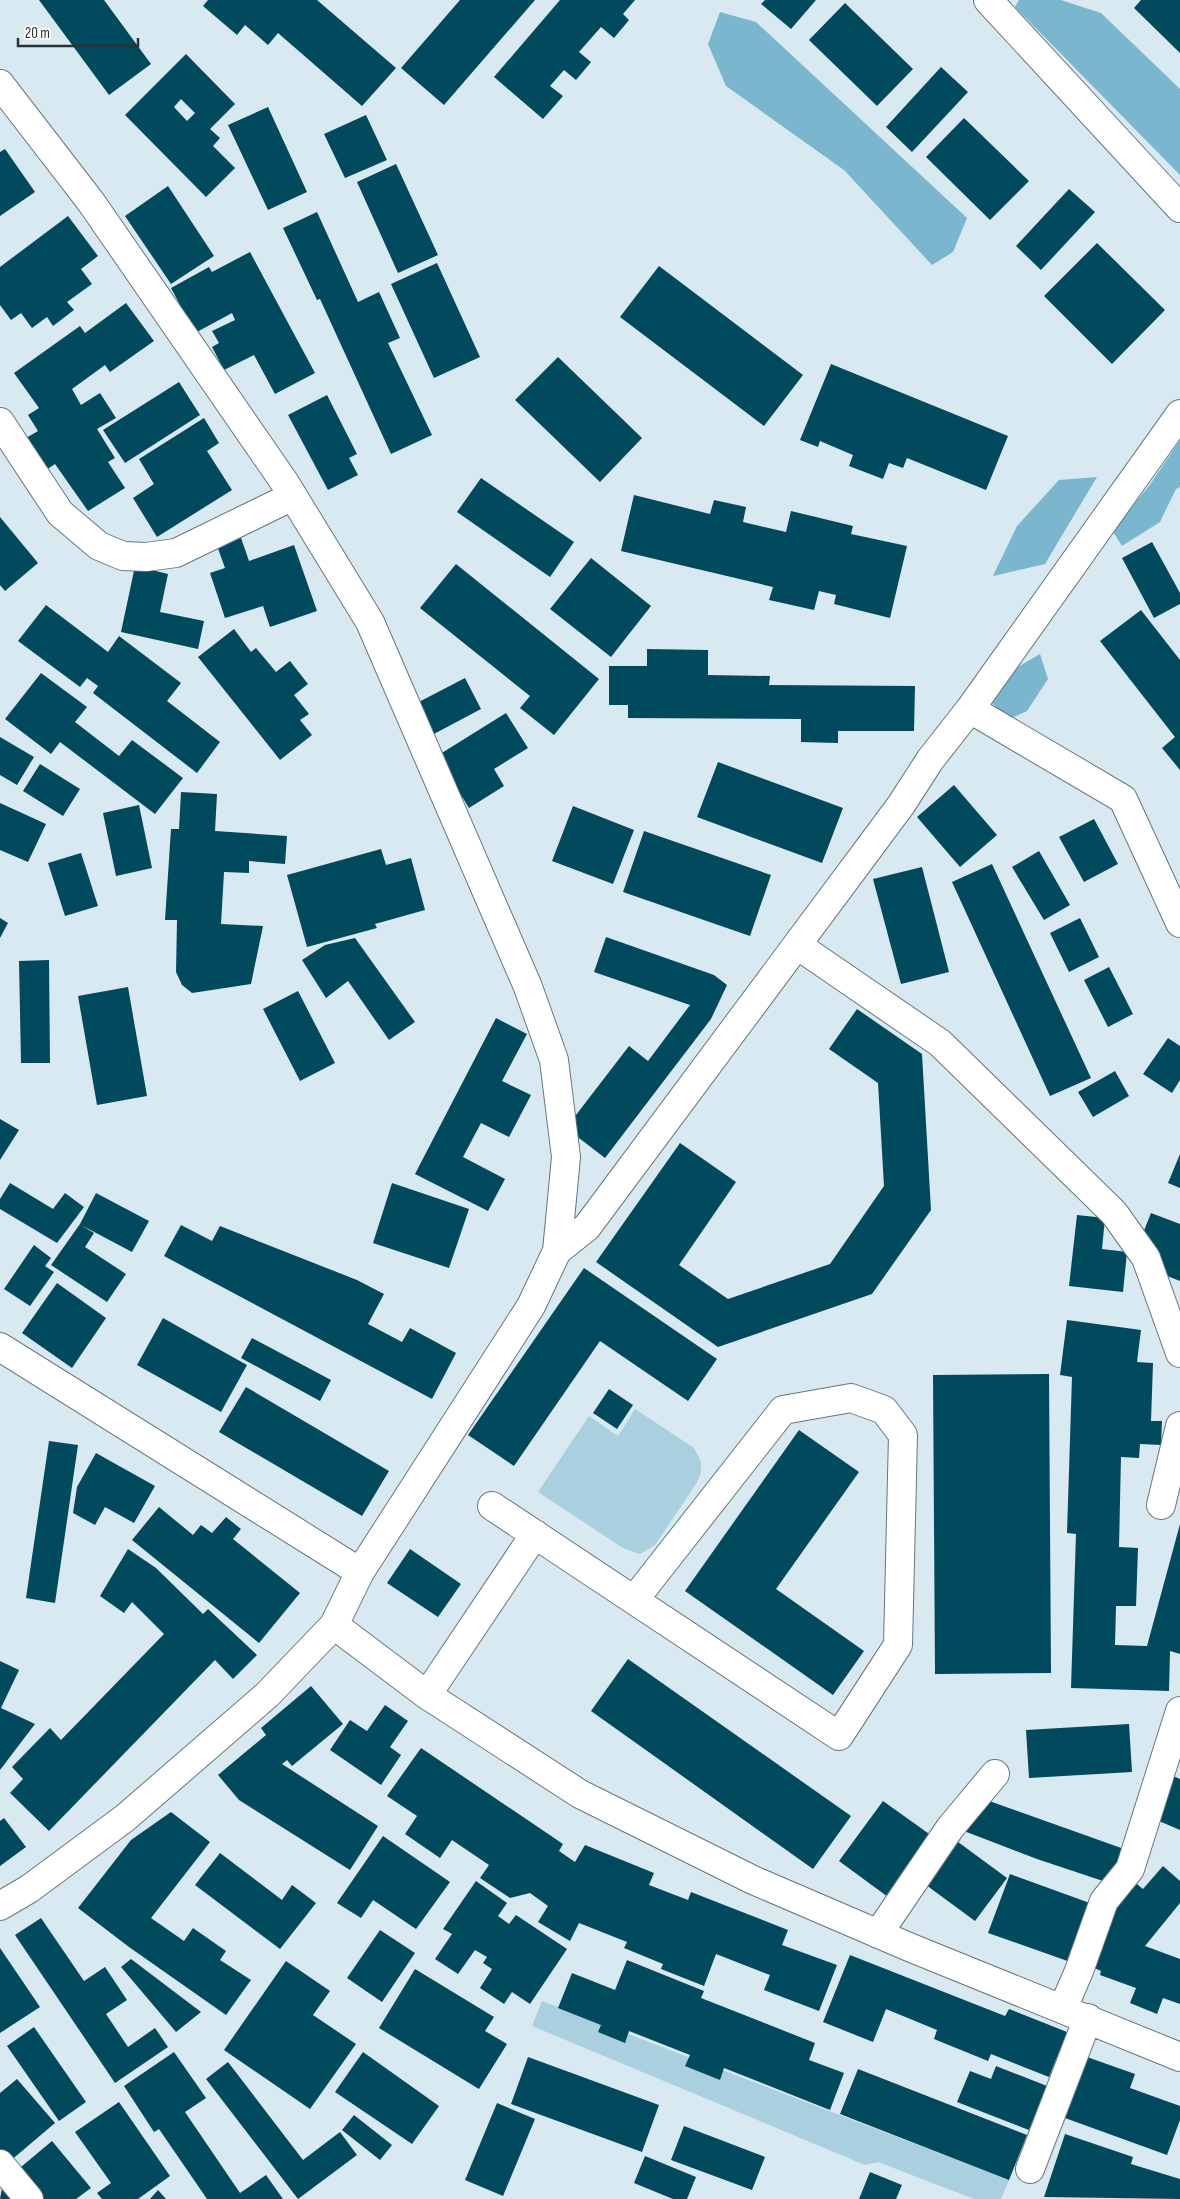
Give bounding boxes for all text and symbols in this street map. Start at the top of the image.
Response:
scale bar [18,15,138,47]
text: 20 m [25,24,50,43]

